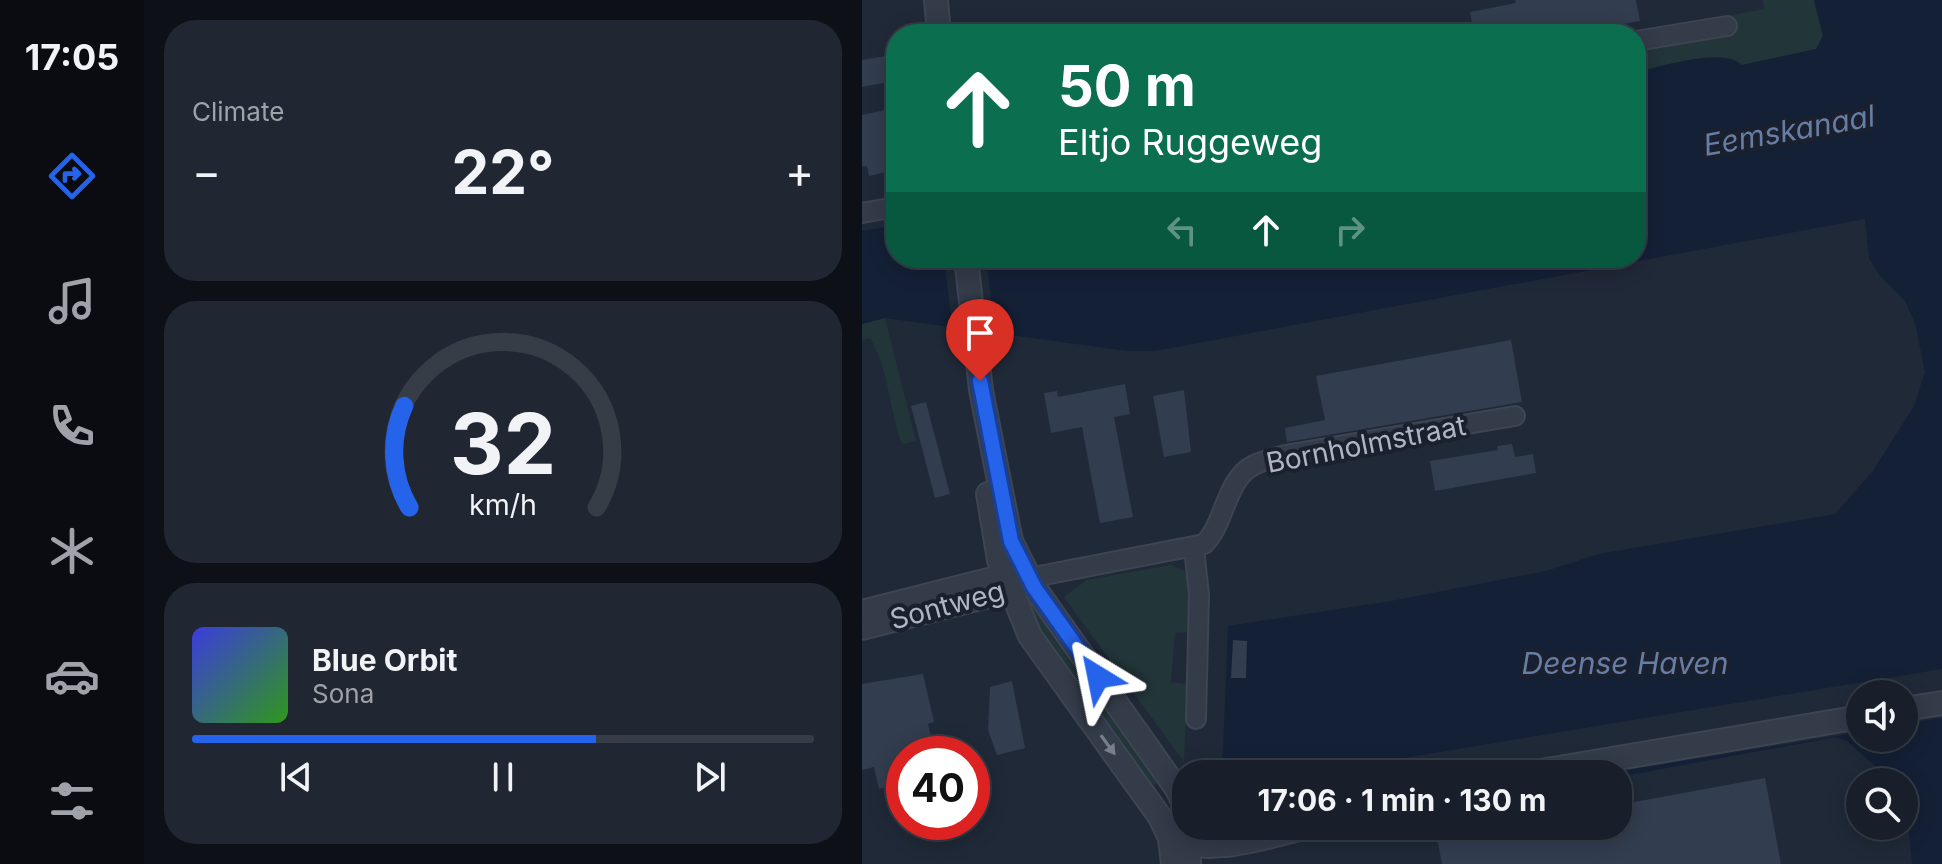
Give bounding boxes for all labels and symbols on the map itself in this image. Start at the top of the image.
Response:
water label: Eemskanaal [1700,97,1878,163]
pin [946,299,1014,381]
street label: Bornholmstraat [1263,408,1469,480]
street label: Sontweg [886,573,1008,637]
position arrow [1056,635,1140,719]
water label: Deense Haven [1522,645,1729,681]
one-way arrow [1100,735,1115,756]
speed limit sign: 40 [886,736,990,840]

